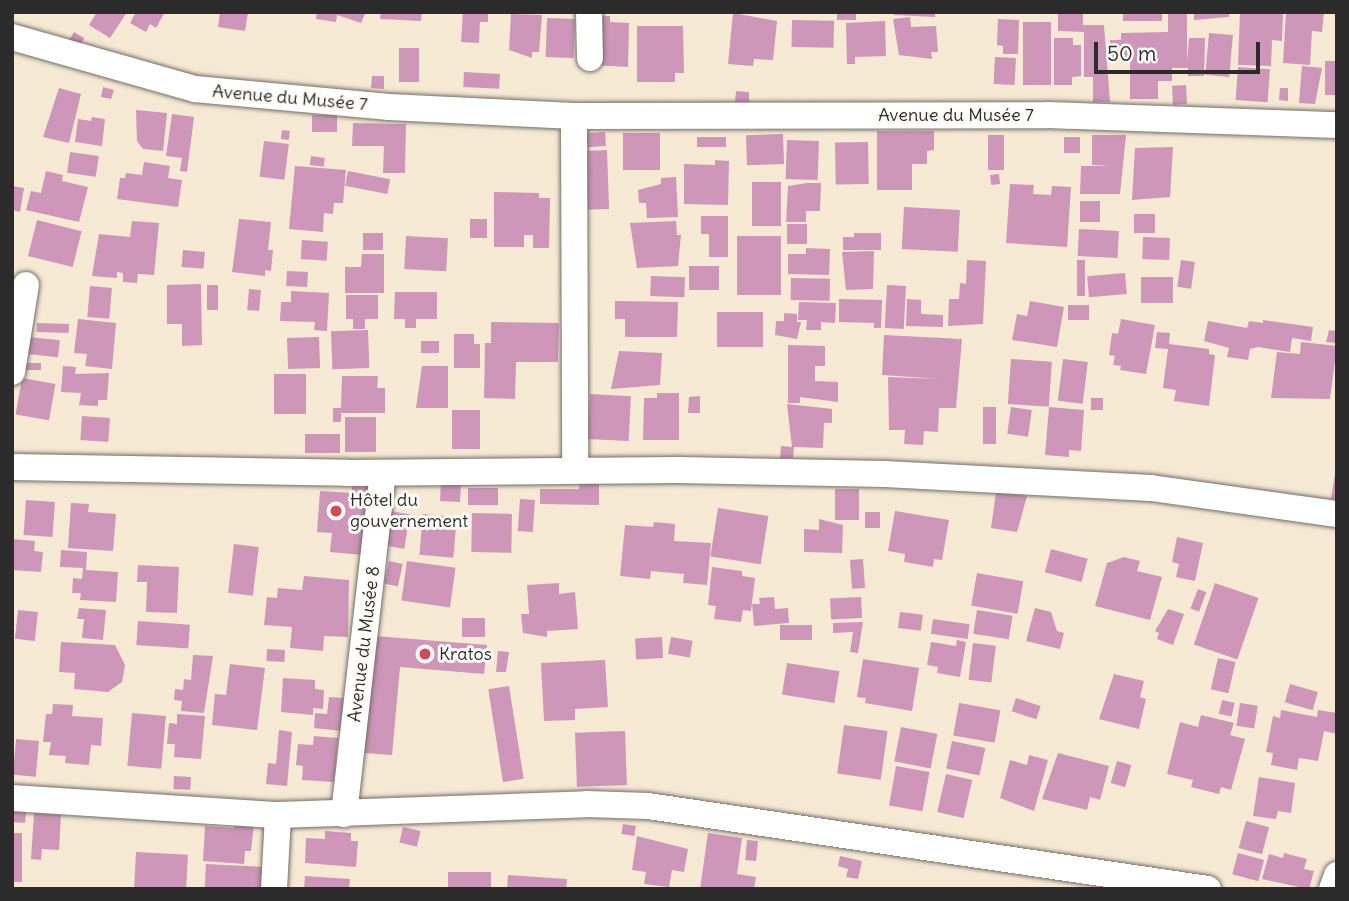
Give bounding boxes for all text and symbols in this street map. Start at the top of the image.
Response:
scale bar [1097,28,1263,72]
text: 50 m [1107,40,1156,67]
street label: Avenue du Musée 7 [212,80,368,116]
street label: Avenue du Musée 7 [878,104,1034,126]
place label: Hôtel du gouvernement [350,490,468,532]
marker: Hôtel du gouvernement [328,503,344,519]
street label: Avenue du Musée 8 [344,565,384,723]
place label: Kratos [439,643,492,665]
marker: Kratos [417,646,433,662]

